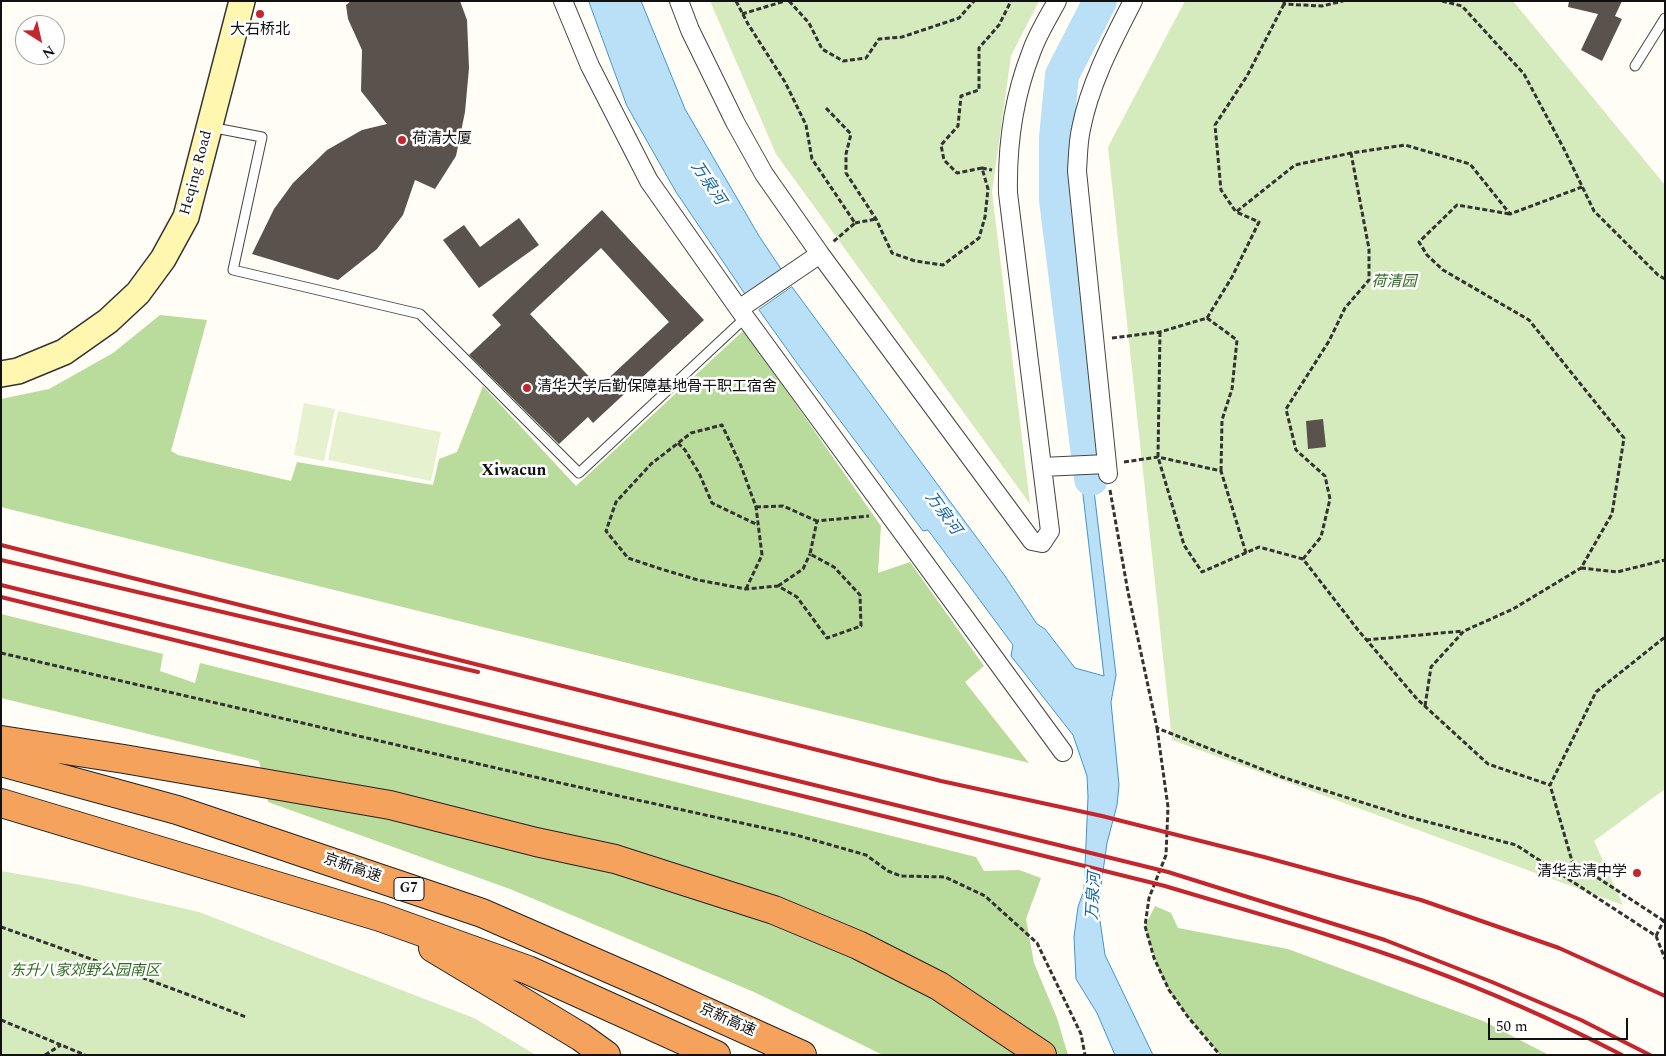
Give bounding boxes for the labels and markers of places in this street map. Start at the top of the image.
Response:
marker: 大石桥北 [254,8,266,20]
place label: 大石桥北 [230,22,290,40]
place label: 荷清大厦 [412,131,472,149]
marker: 荷清大厦 [396,134,408,146]
place label: 清华大学后勤保障基地骨干职工宿舍 [537,379,777,397]
marker: 清华大学后勤保障基地骨干职工宿舍 [521,382,533,394]
place label: 清华志清中学 [1537,864,1627,882]
marker: 清华志清中学 [1631,867,1643,879]

